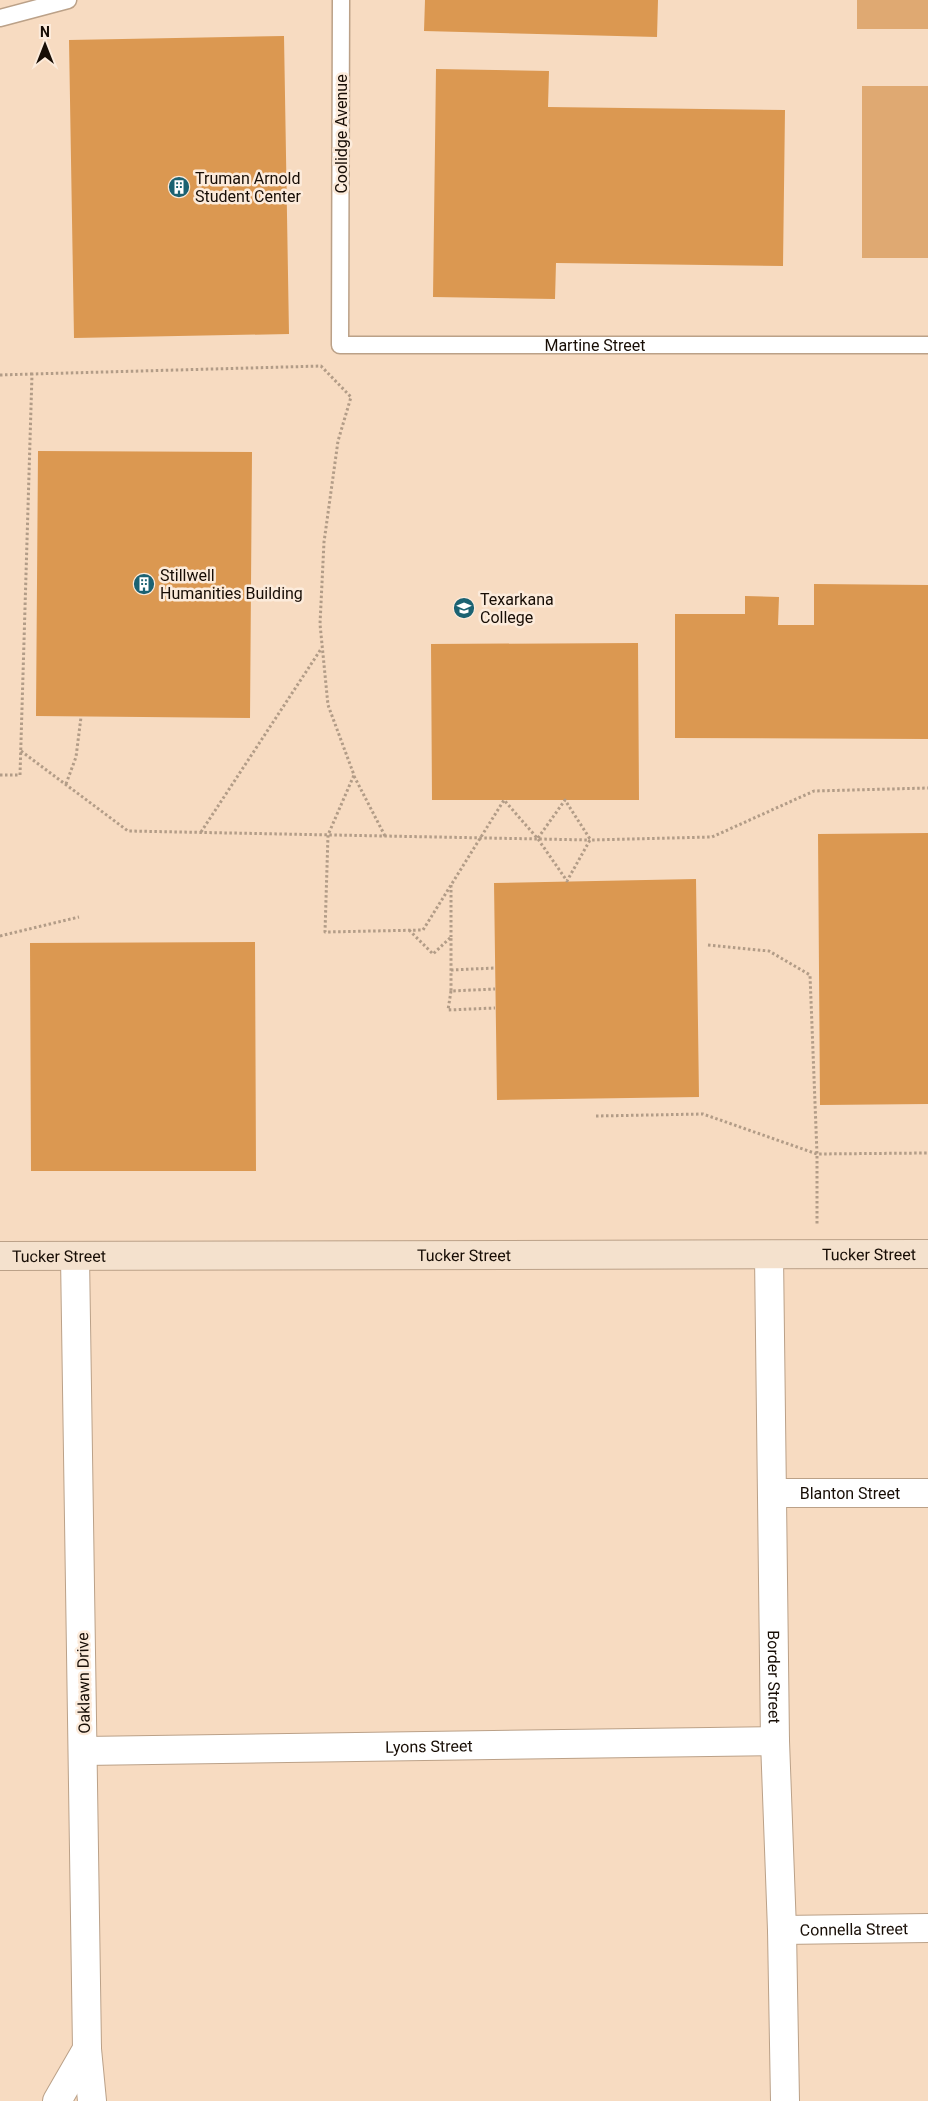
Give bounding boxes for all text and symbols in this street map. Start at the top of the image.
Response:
north arrow [20,20,70,70]
text: N [40,24,50,40]
street label: Coolidge Avenue [332,74,351,194]
place label: Truman Arnold Student Center [195,169,302,206]
building icon: Truman Arnold Student Center [167,175,191,199]
street label: Martine Street [544,336,646,355]
place label: Stillwell Humanities Building [160,566,303,603]
building icon: Stillwell Humanities Building [132,572,156,596]
place label: Texarkana College [480,590,554,627]
school or university icon: Texarkana College [452,596,476,620]
street label: Tucker Street [822,1245,916,1264]
street label: Tucker Street [417,1246,511,1265]
street label: Tucker Street [12,1247,106,1266]
street label: Blanton Street [800,1484,900,1503]
street label: Border Street [764,1630,784,1724]
street label: Oaklawn Drive [73,1632,94,1734]
street label: Lyons Street [385,1736,473,1757]
street label: Connella Street [800,1919,908,1940]

